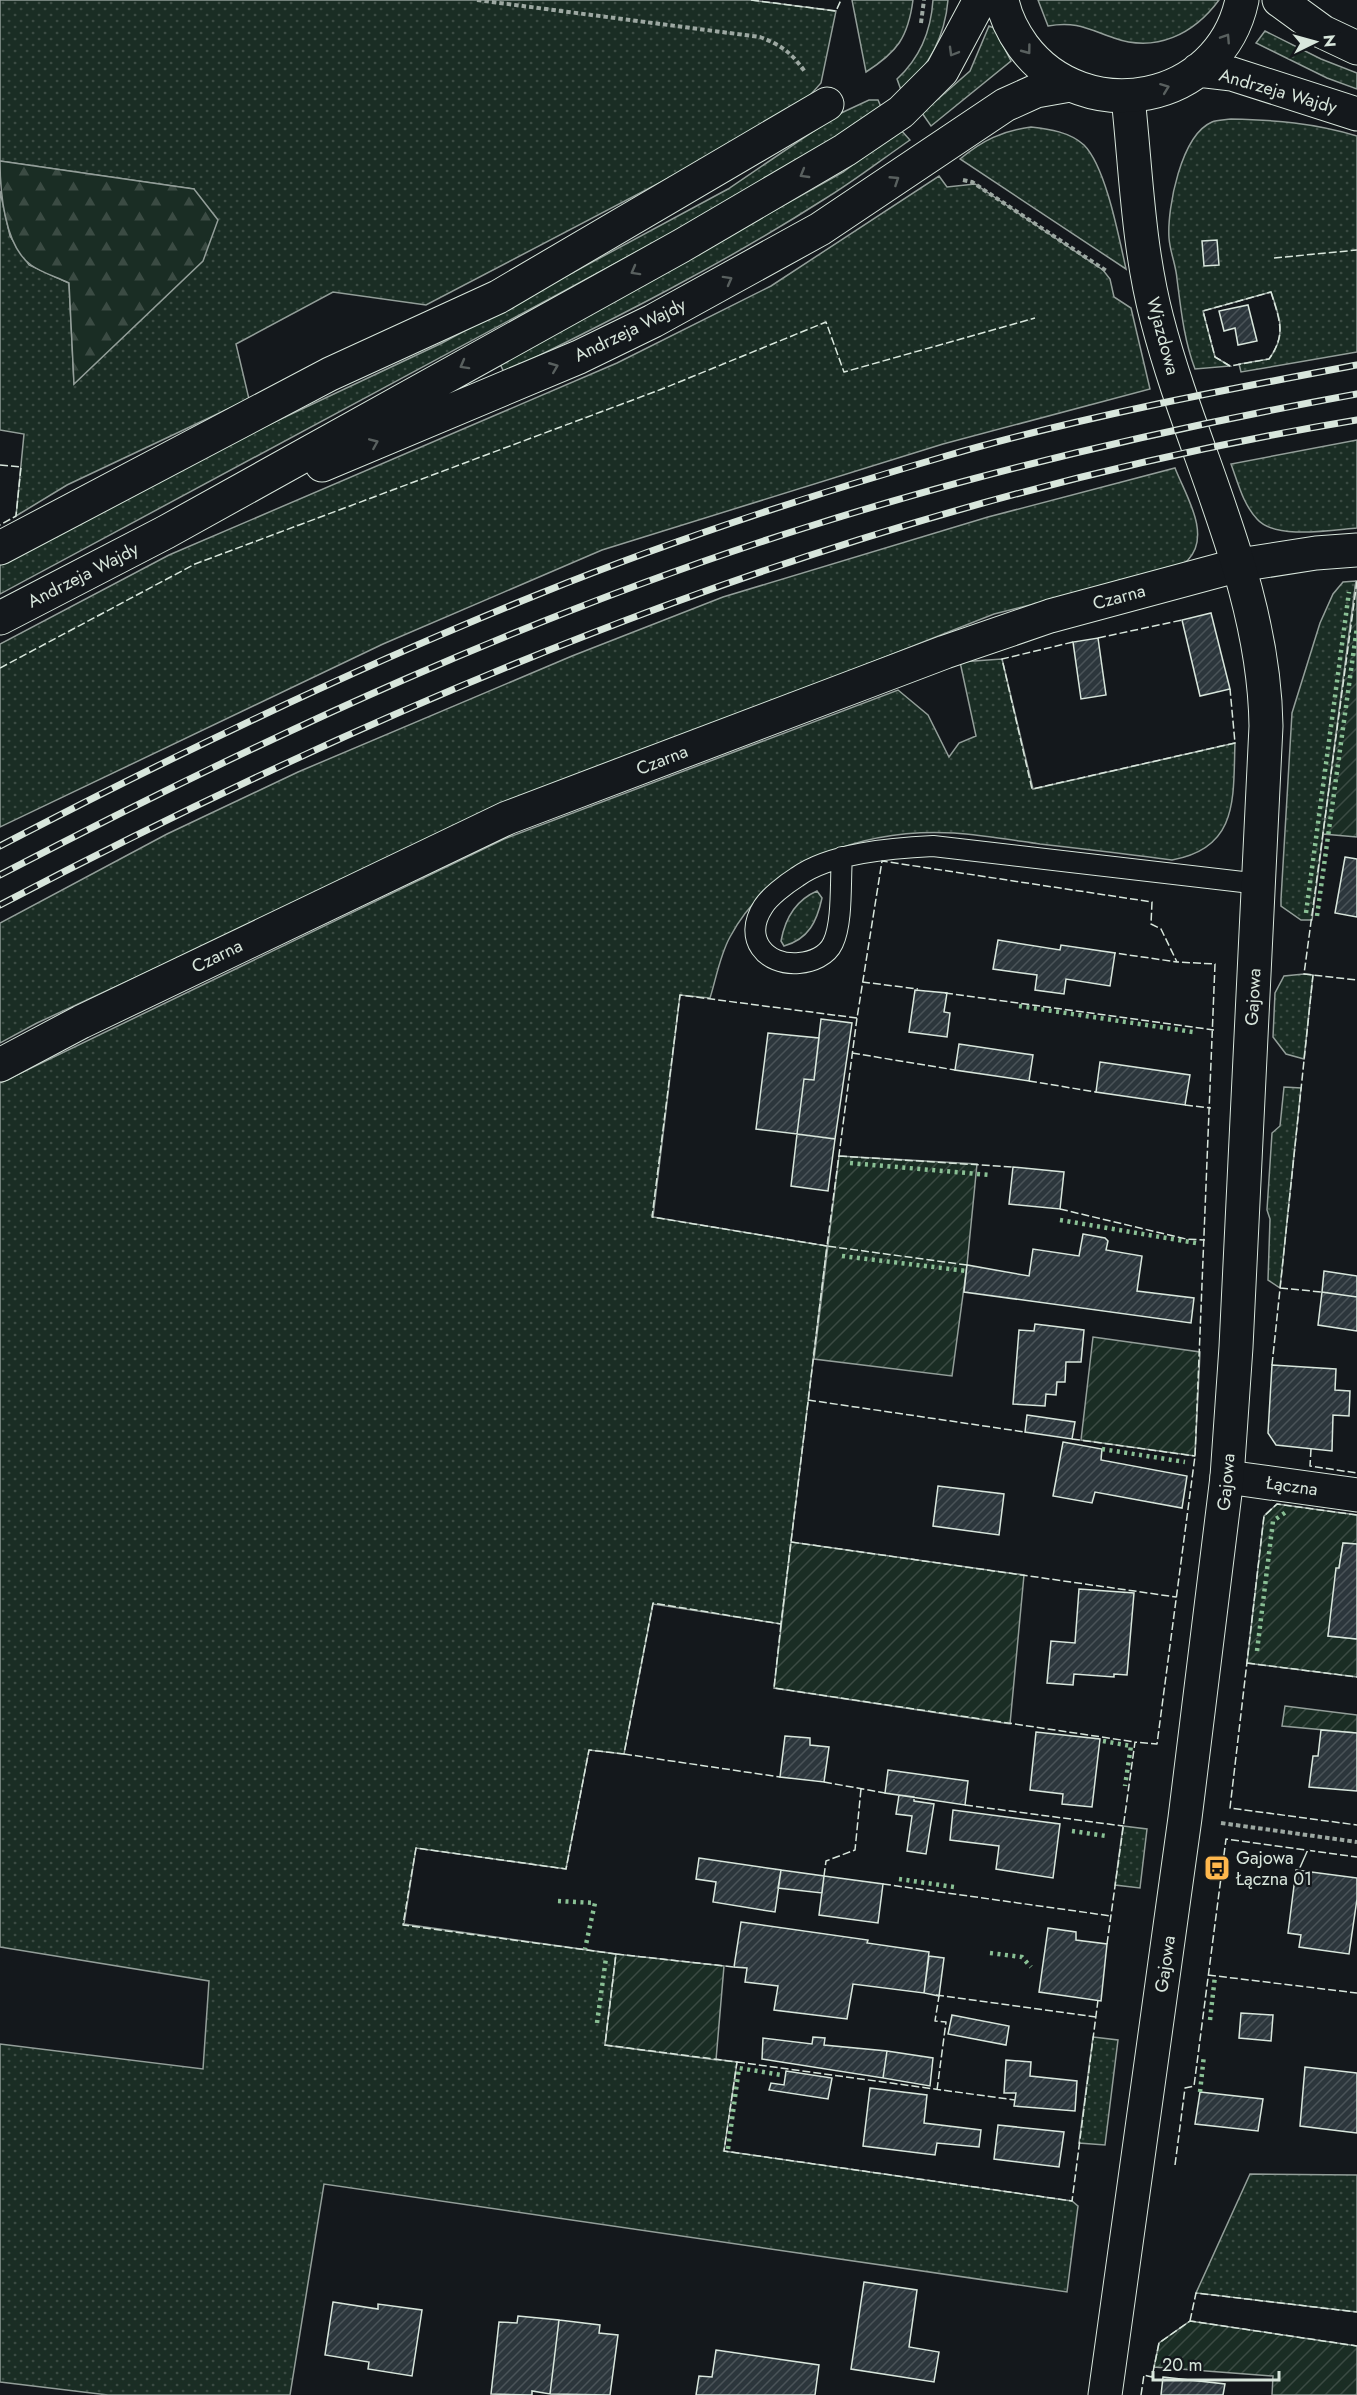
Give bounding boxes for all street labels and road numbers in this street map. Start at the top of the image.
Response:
street label: Andrzeja Wajdy [1216,62,1340,120]
street label: Andrzeja Wajdy [570,292,690,368]
street label: Wjazdowa [1140,294,1186,378]
street label: Andrzeja Wajdy [23,536,143,614]
street label: Czarna [1090,578,1148,616]
street label: Czarna [632,738,692,782]
street label: Czarna [187,933,247,979]
street label: Gajowa [1239,968,1267,1026]
street label: Gajowa [1211,1452,1241,1512]
street label: Łączna [1264,1469,1319,1502]
street label: Gajowa [1148,1934,1182,1994]

